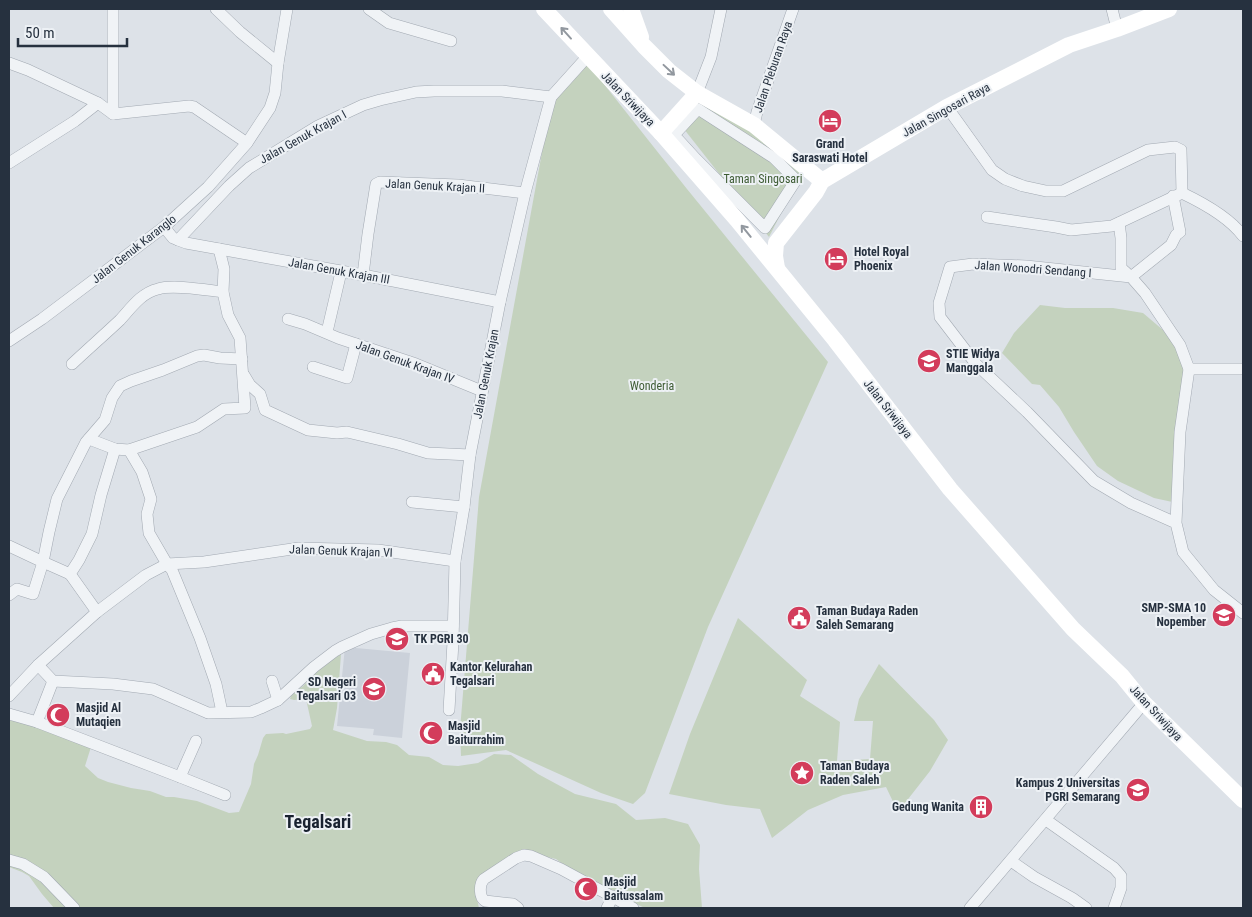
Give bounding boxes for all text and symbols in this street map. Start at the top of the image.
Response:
scale bar [18,15,126,47]
street label: Jalan Pleburan Raya [751,19,795,115]
text: 50 m [25,24,55,42]
one-way arrow [560,26,572,39]
one-way arrow [662,64,675,76]
street label: Jalan Sriwijaya [598,69,658,130]
street label: Jalan Singosari Raya [900,80,993,140]
street label: Jalan Genuk Krajan I [257,107,349,167]
hotel icon: Grand Saraswati Hotel [817,108,843,134]
place label: Grand Saraswati Hotel [792,137,868,165]
park label: Taman Singosari [723,172,803,186]
street label: Jalan Genuk Krajan II [385,176,485,196]
street label: Jalan Genuk Karanglo [89,212,179,286]
one-way arrow [740,225,751,238]
place label: Hotel Royal Phoenix [854,245,909,273]
hotel icon: Hotel Royal Phoenix [823,246,849,272]
street label: Jalan Genuk Krajan III [287,255,391,287]
street label: Jalan Wonodri Sendang I [974,258,1092,280]
street label: Jalan Genuk Krajan [470,328,502,420]
street label: Jalan Genuk Krajan IV [354,338,456,386]
place label: STIE Widya Manggala [946,347,1000,375]
school or university icon: STIE Widya Manggala [916,348,942,374]
street label: Jalan Sriwijaya [861,377,915,441]
park label: Wonderia [630,379,675,393]
street label: Jalan Genuk Krajan VI [289,542,393,560]
place label: SMP-SMA 10 Nopember [1142,601,1206,629]
school or university icon: SMP-SMA 10 Nopember [1211,602,1237,628]
place label: Taman Budaya Raden Saleh Semarang [816,604,918,632]
public building icon: Taman Budaya Raden Saleh Semarang [786,605,812,631]
school or university icon: TK PGRI 30 [384,626,410,652]
place label: TK PGRI 30 [414,632,469,646]
place label: Kantor Kelurahan Tegalsari [450,660,533,688]
public building icon: Kantor Kelurahan Tegalsari [420,661,446,687]
place label: SD Negeri Tegalsari 03 [297,675,356,703]
school or university icon: SD Negeri Tegalsari 03 [361,676,387,702]
street label: Jalan Sriwijaya [1127,682,1185,744]
place label: Masjid Al Mutaqien [76,701,121,729]
mosque icon: Masjid Al Mutaqien [45,702,71,728]
place label: Masjid Baiturrahim [448,719,504,747]
mosque icon: Masjid Baiturrahim [418,720,444,746]
place label: Taman Budaya Raden Saleh [820,759,890,787]
place icon: Taman Budaya Raden Saleh [789,760,815,786]
place label: Kampus 2 Universitas PGRI Semarang [1016,776,1121,804]
school or university icon: Kampus 2 Universitas PGRI Semarang [1125,777,1151,803]
building icon: Gedung Wanita [968,794,994,820]
place label: Gedung Wanita [892,800,964,814]
district label: Tegalsari [285,811,351,832]
place label: Masjid Baitussalam [604,875,663,903]
mosque icon: Masjid Baitussalam [573,876,599,902]

